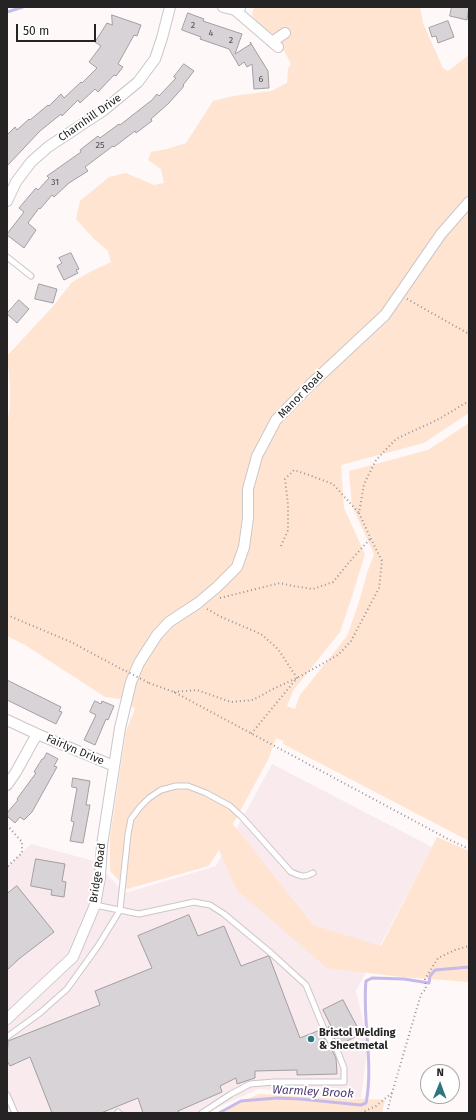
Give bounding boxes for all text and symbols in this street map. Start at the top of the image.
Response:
scale bar [18,16,98,42]
house number: 2 [191,20,195,30]
text: 50 m [23,24,49,38]
house number: 4 [209,28,213,38]
house number: 2 [229,35,233,45]
house number: 6 [259,74,263,84]
street label: Charnhill Drive [56,91,124,145]
house number: 25 [96,140,104,150]
house number: 31 [51,177,59,187]
street label: Manor Road [275,369,327,421]
street label: Fairlyn Drive [44,732,106,768]
street label: Bridge Road [87,842,109,904]
place label: Bristol Welding & Sheetmetal [319,1026,396,1052]
marker: Bristol Welding & Sheetmetal [306,1034,316,1044]
north arrow [420,1064,460,1104]
text: N [436,1066,444,1079]
water label: Warmley Brook [272,1083,354,1101]

